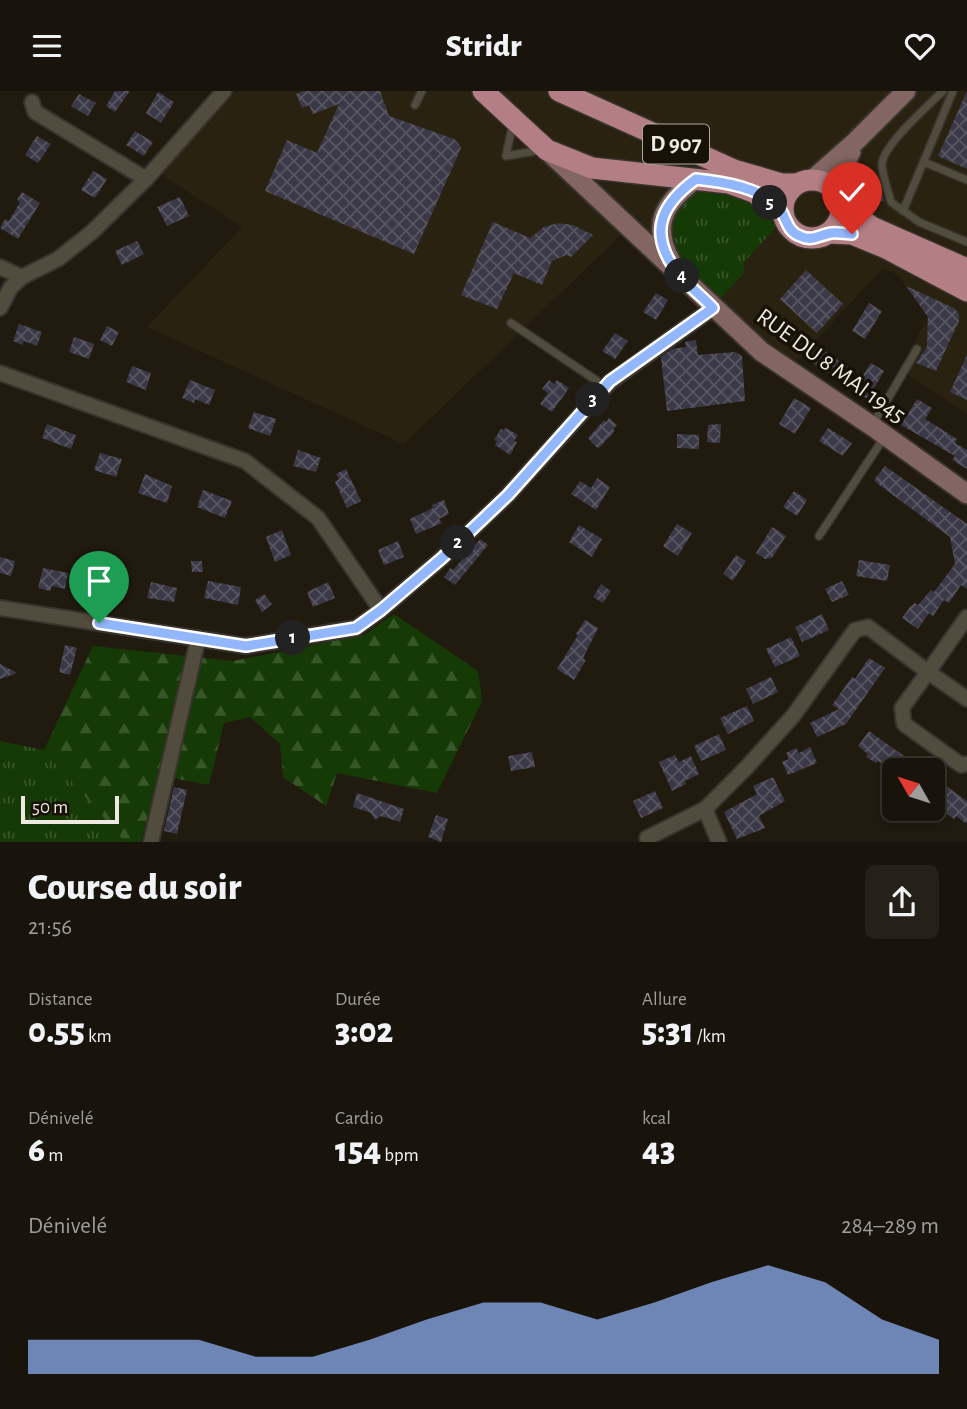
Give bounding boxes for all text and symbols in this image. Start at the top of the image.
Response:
icon: menu [28,27,66,65]
icon: heart [901,27,939,65]
text: Stridr [445,30,522,62]
road number: D 907 [643,125,709,163]
pin [822,162,882,234]
icon: check [833,173,871,211]
pin: 5 [752,185,788,221]
text: 5 [765,193,774,212]
pin: 4 [664,259,700,293]
text: 4 [677,266,686,285]
street label: RUE DU 8 MAI 1945 [752,304,910,428]
pin: 3 [576,383,610,417]
text: 3 [588,390,597,409]
pin: 2 [440,525,476,561]
text: 2 [453,533,462,552]
pin [69,551,129,623]
icon: arrive [80,562,118,600]
pin: 1 [276,621,310,655]
text: 1 [289,628,296,647]
north arrow [882,758,945,821]
map controls [882,758,945,821]
scale bar [21,793,119,825]
text: 50 m [32,798,68,817]
button: share [865,865,939,939]
text: Course du soir [28,869,241,907]
text: 21:56 [28,916,72,939]
text: Distance [28,990,92,1009]
text: Durée [335,990,380,1009]
text: Allure [642,990,687,1009]
text: 0.55 [28,1014,85,1049]
text: 3:02 [335,1014,393,1049]
text: 5:31 [642,1014,694,1049]
text: km [85,1027,112,1046]
text: /km [694,1027,726,1046]
text: Dénivelé [28,1109,93,1128]
text: Cardio [335,1109,383,1128]
text: kcal [642,1109,671,1128]
text: 6 [28,1133,45,1168]
text: 154 [335,1133,381,1168]
text: 43 [642,1133,675,1168]
text: m [45,1146,63,1165]
text: bpm [381,1146,419,1165]
text: Dénivelé [28,1215,107,1238]
text: 284–289 m [841,1215,939,1238]

